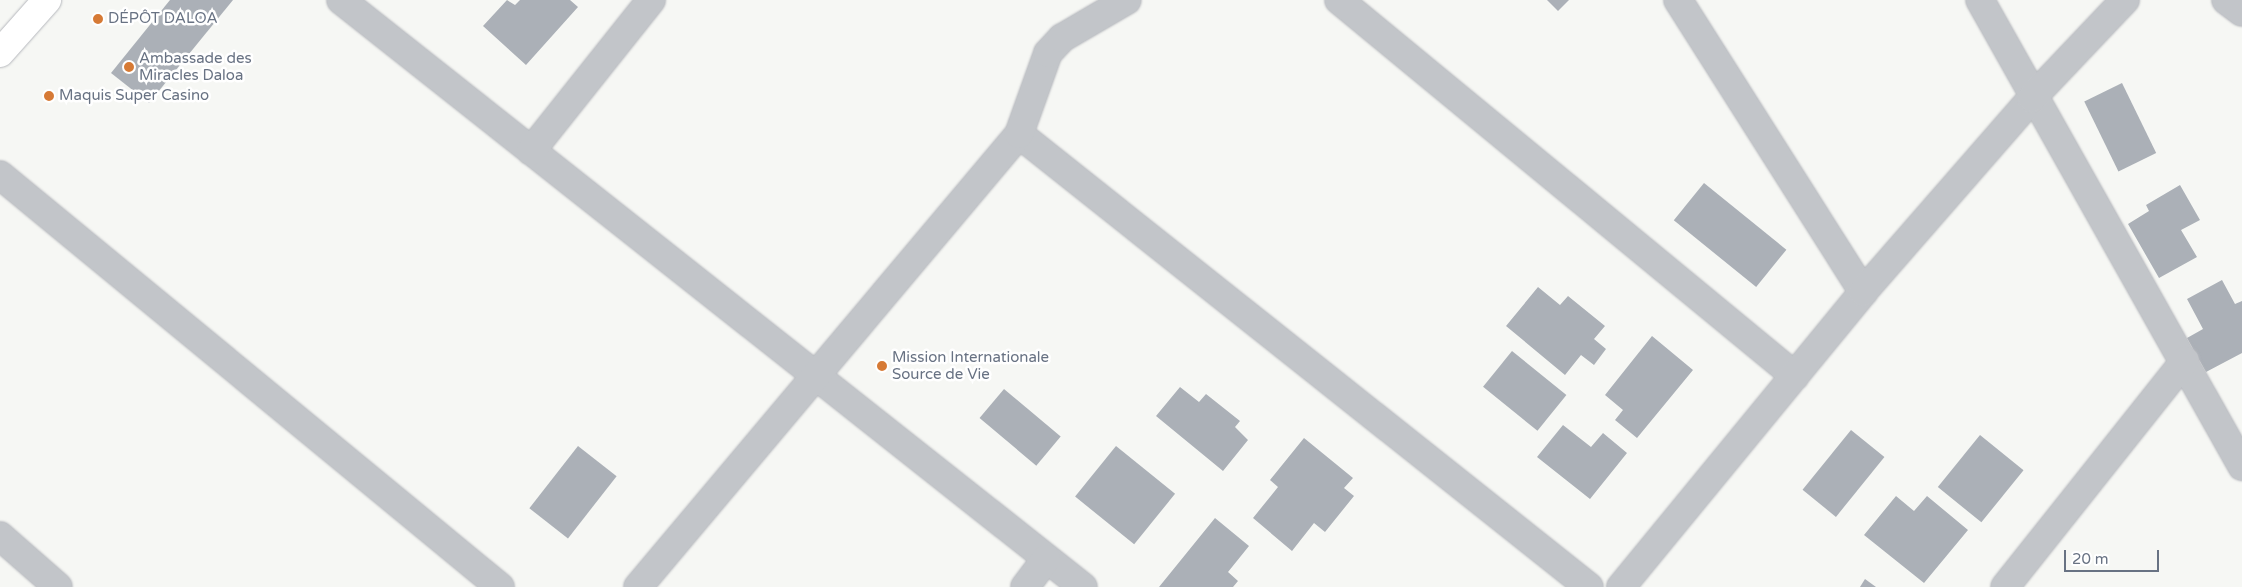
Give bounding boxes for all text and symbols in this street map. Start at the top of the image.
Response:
place label: DÉPÔT DALOA [108,10,218,28]
marker: DÉPÔT DALOA [92,13,104,25]
place label: Ambassade des Miracles Daloa [139,49,252,84]
marker: Ambassade des Miracles Daloa [123,61,135,73]
place label: Maquis Super Casino [59,87,209,105]
marker: Maquis Super Casino [43,90,55,102]
place label: Mission Internationale Source de Vie [892,348,1049,383]
marker: Mission Internationale Source de Vie [876,360,888,372]
scale bar [2067,540,2162,572]
text: 20 m [2072,550,2109,568]

